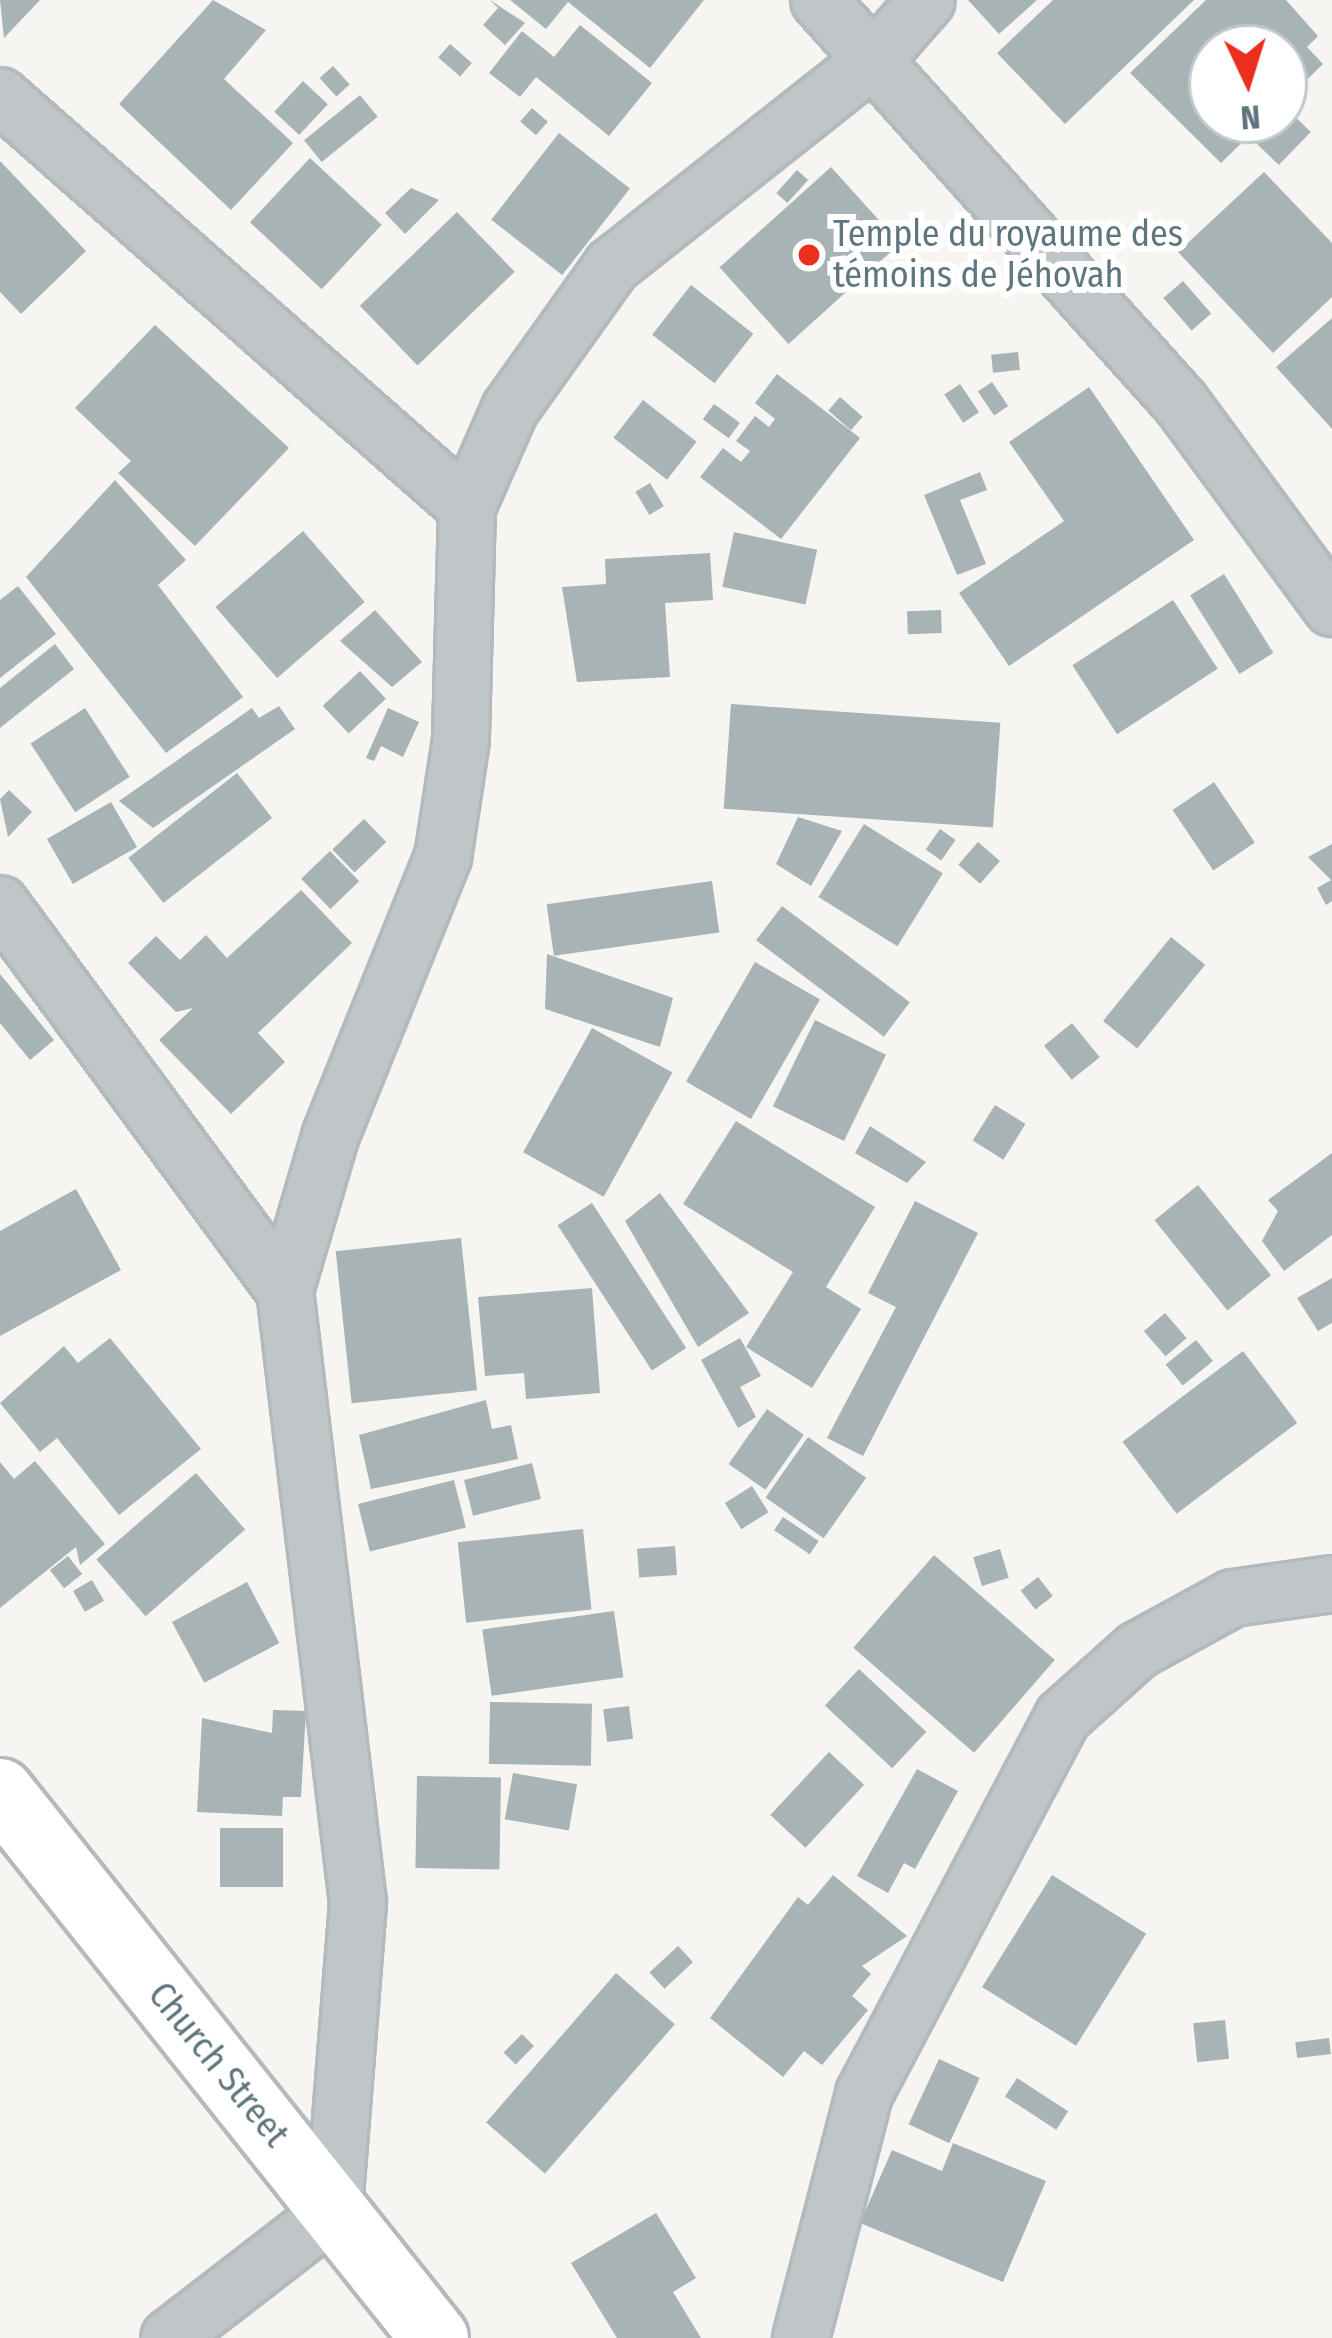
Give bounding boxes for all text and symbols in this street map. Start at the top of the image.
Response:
north arrow [1188,24,1308,144]
text: N [1239,96,1262,138]
place label: Temple du royaume des témoins de Jéhovah [833,212,1183,297]
marker: Temple du royaume des témoins de Jéhovah [796,242,822,268]
street label: Church Street [139,1974,297,2156]

